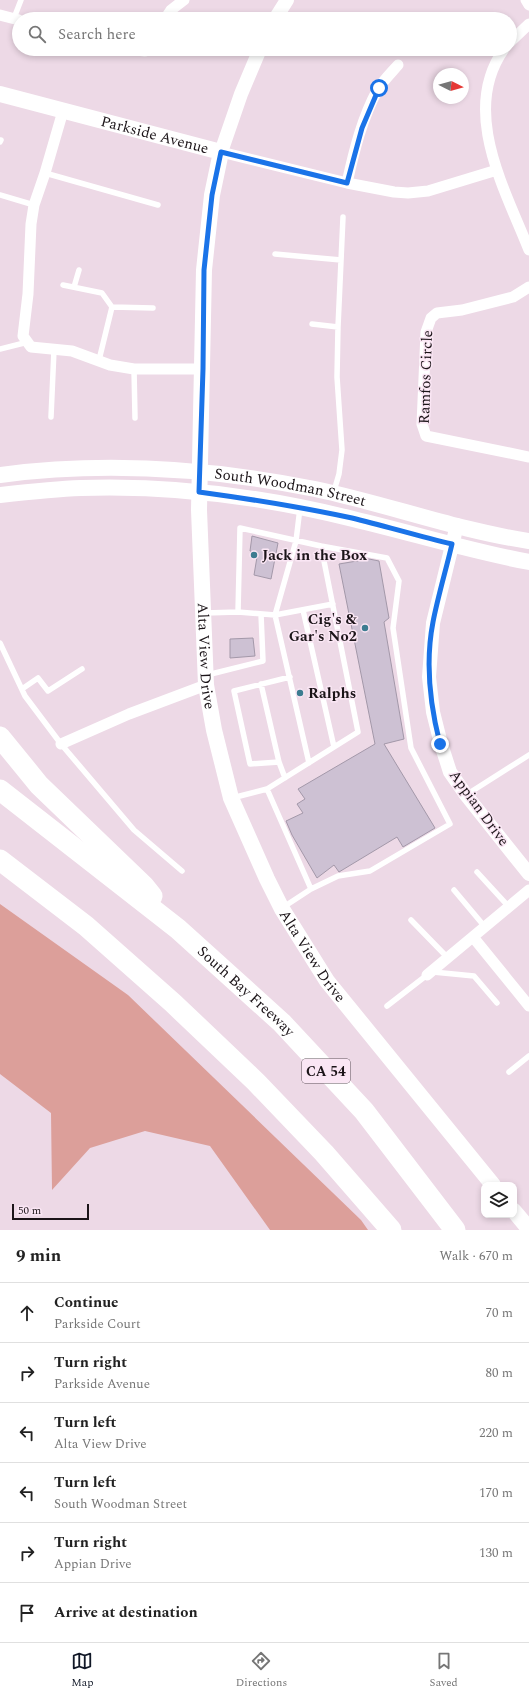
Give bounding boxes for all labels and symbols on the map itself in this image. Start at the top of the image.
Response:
north arrow [433,68,469,104]
route start [370,79,388,97]
street label: Parkside Avenue [98,109,211,160]
street label: Ramfos Circle [413,330,439,424]
street label: South Woodman Street [213,462,369,512]
place label: Jack in the Box [262,544,367,567]
marker: Jack in the Box [249,550,259,560]
street label: Alta View Drive [191,602,222,711]
place label: Cig's & Gar's No2 [289,608,358,648]
marker: Cig's & Gar's No2 [360,623,370,633]
place label: Ralphs [308,682,356,705]
marker: Ralphs [295,688,305,698]
route end [431,735,449,753]
street label: Appian Drive [443,765,515,851]
street label: Alta View Drive [274,905,351,1007]
street label: South Bay Freeway [192,940,301,1042]
road number: CA 54 [302,1059,350,1083]
scale bar [12,1202,89,1221]

